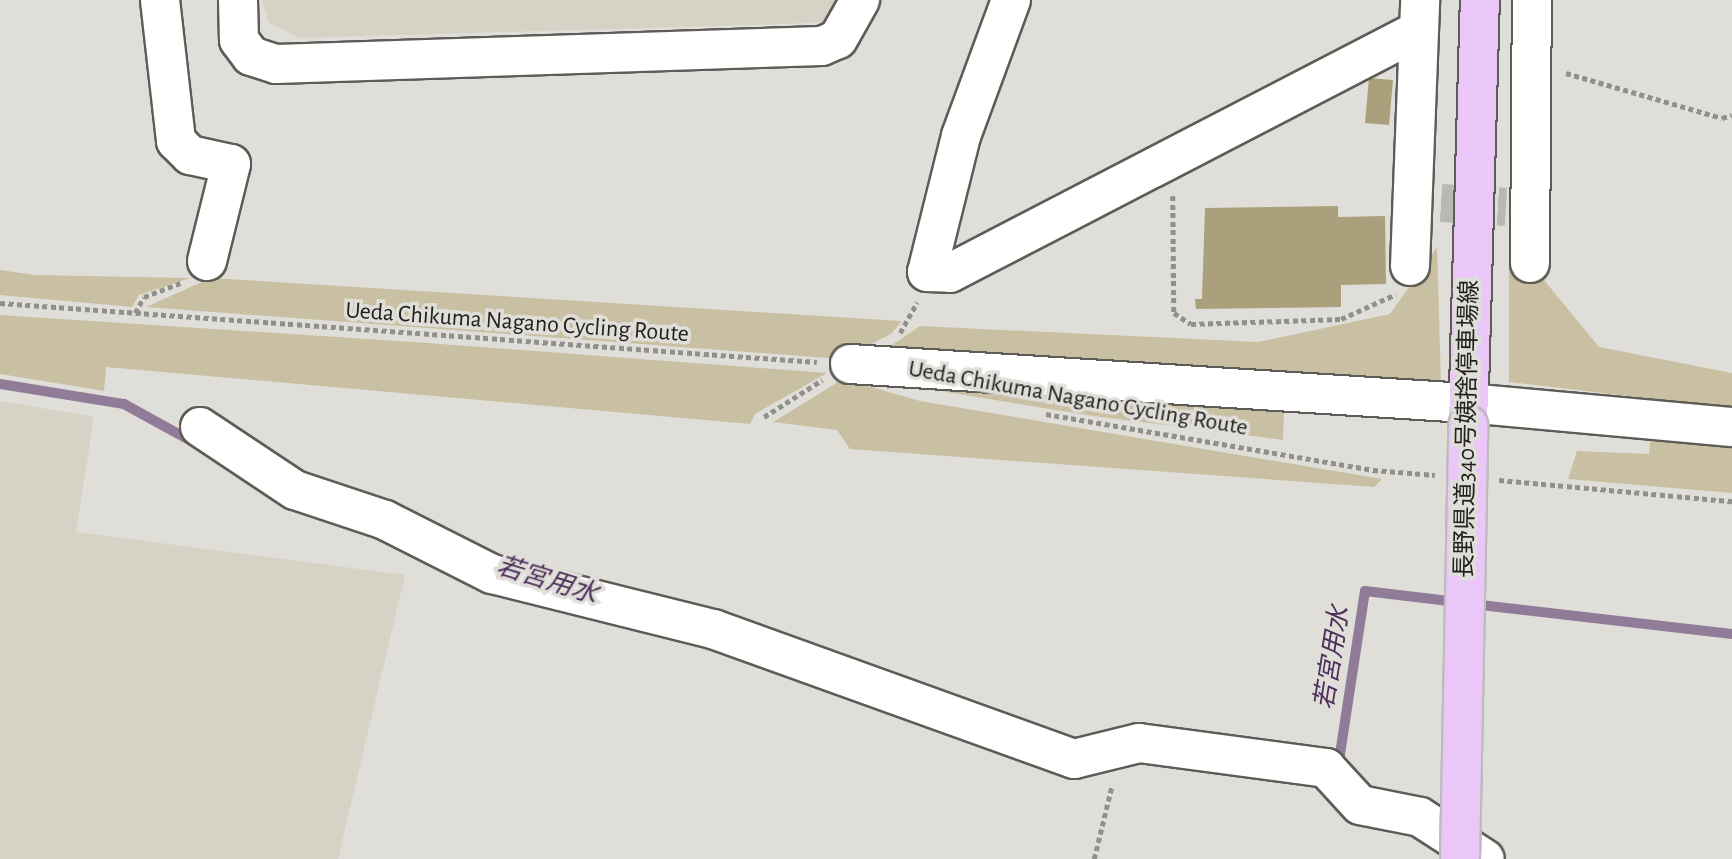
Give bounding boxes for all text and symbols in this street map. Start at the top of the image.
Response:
street label: 長野県道340号姨捨停車場線 [1451,280,1485,578]
street label: Ueda Chikuma Nagano Cycling Route [344,297,690,349]
street label: Ueda Chikuma Nagano Cycling Route [906,355,1250,443]
water label: 若宮用水 [493,551,601,611]
water label: 若宮用水 [1309,604,1357,712]

